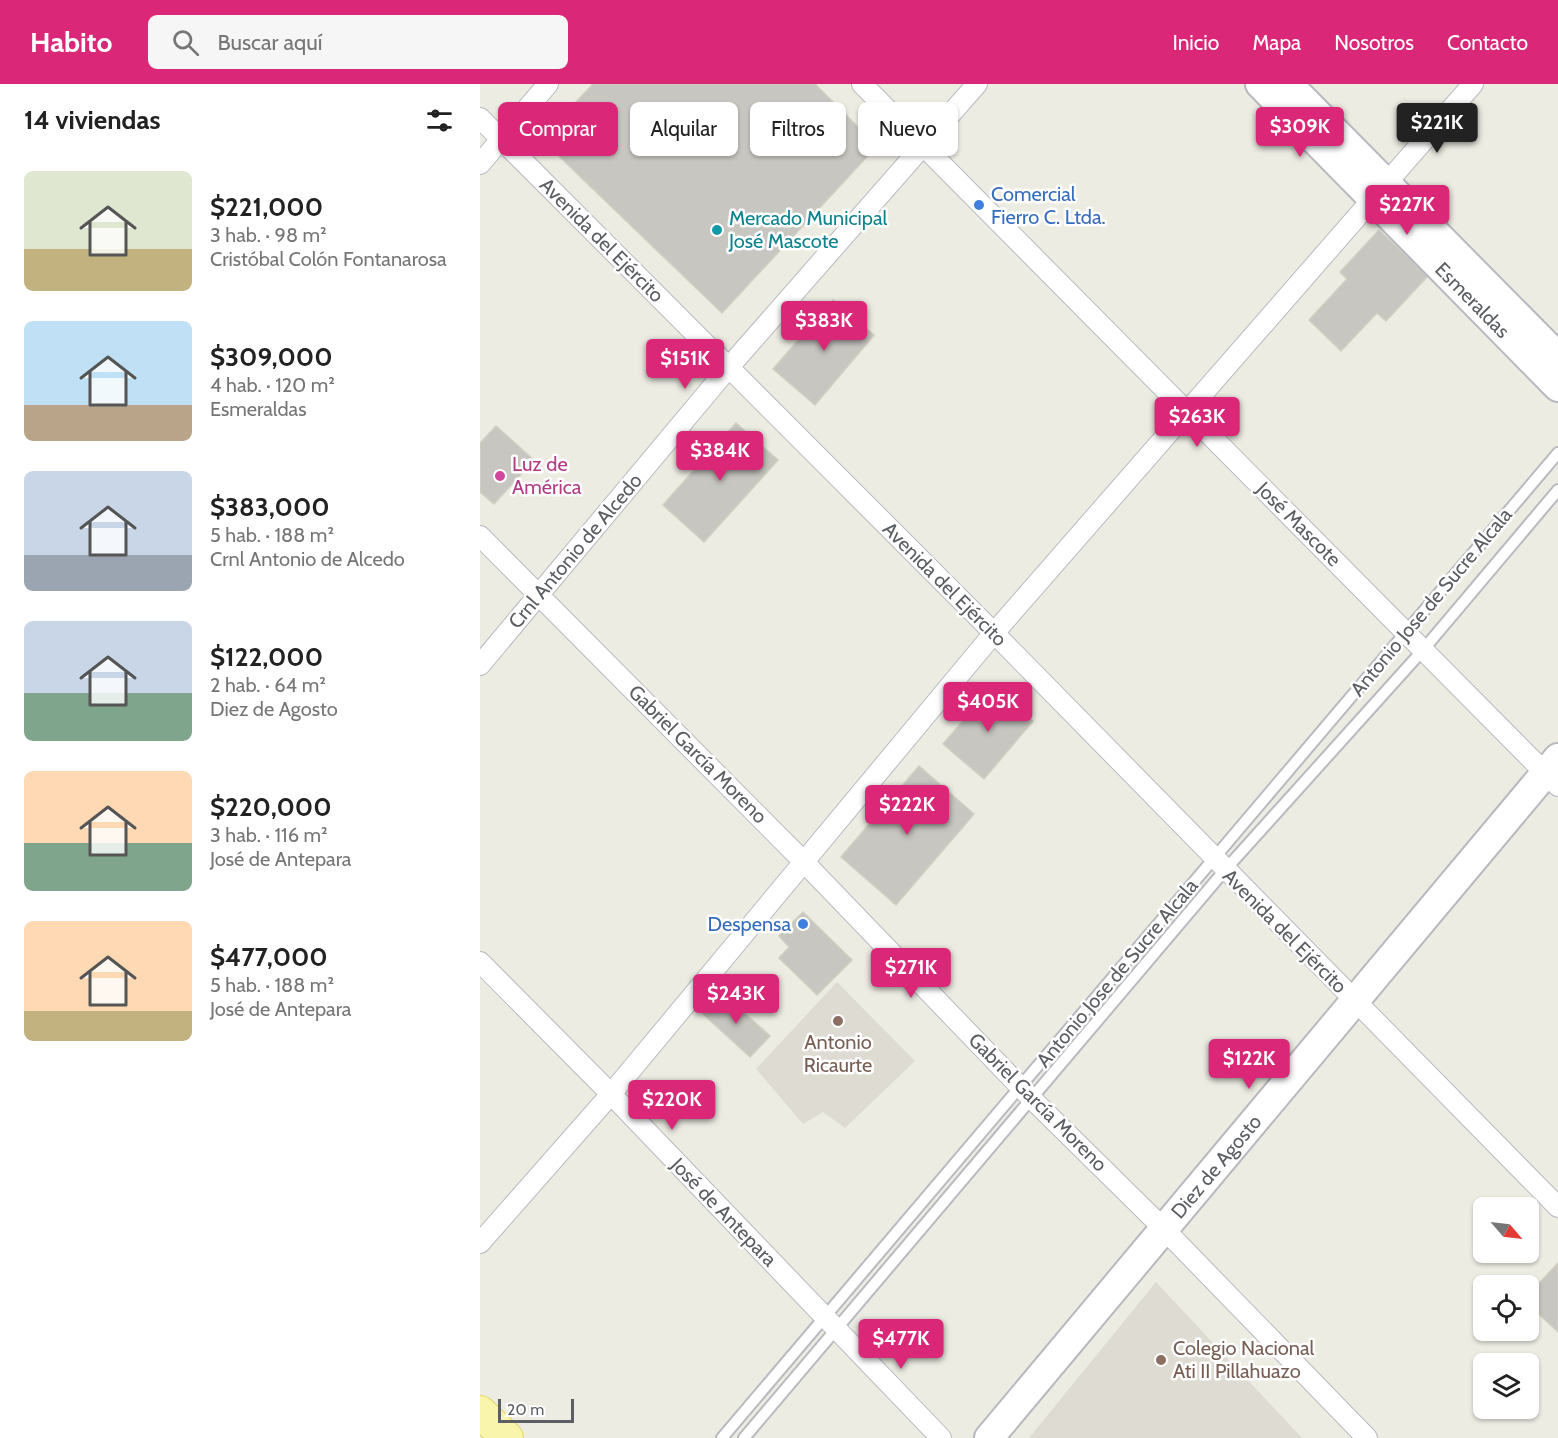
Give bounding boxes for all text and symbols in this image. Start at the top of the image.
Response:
search box [148,15,568,69]
text: Habito [30,25,112,59]
icon: search [169,26,202,59]
text: Buscar aquí [217,29,323,56]
text: Inicio [1172,30,1219,55]
text: Mapa [1252,30,1301,55]
text: Nosotros [1334,30,1414,55]
text: Contacto [1447,30,1528,55]
chip: Comprar [498,102,618,156]
chip: Alquilar [630,102,738,156]
chip: Filtros [750,102,846,156]
chip: Nuevo [858,102,958,156]
pin: $221K [1395,103,1479,154]
text: 14 viviendas [24,104,160,136]
icon: filters [423,104,456,137]
pin: $309K [1258,107,1342,158]
text: $221K [1411,110,1463,134]
text: $309K [1270,114,1330,138]
street label: Avenida del Ejército [535,173,669,307]
place label: Comercial Fierro C. Ltda. [991,182,1106,229]
pin: $227K [1365,185,1449,236]
text: $221,000 [210,191,323,223]
text: $227K [1379,192,1435,216]
icon: home [72,195,144,267]
marker: Comercial Fierro C. Ltda. [972,198,986,212]
place label: Mercado Municipal José Mascote [728,206,888,253]
text: 3 hab. · 98 m² [210,223,327,247]
marker: Mercado Municipal José Mascote [710,223,724,237]
text: Cristóbal Colón Fontanarosa [210,247,447,271]
street label: Esmeraldas [1430,257,1515,343]
pin: $383K [782,301,866,352]
text: $383K [795,308,853,332]
pin: $151K [643,339,727,390]
text: $309,000 [210,341,333,373]
icon: home [72,345,144,417]
text: $151K [660,346,710,370]
text: 4 hab. · 120 m² [210,373,335,397]
text: Esmeraldas [210,397,306,421]
pin: $263K [1155,397,1239,448]
text: $263K [1169,404,1225,428]
pin: $384K [678,431,762,482]
text: $384K [690,438,750,462]
place label: Luz de América [512,452,582,499]
marker: Luz de América [493,469,507,483]
street label: Crnl Antonio de Alcedo [503,469,647,633]
street label: José Mascote [1251,476,1346,571]
text: $383,000 [210,491,330,523]
icon: home [72,495,144,567]
street label: Antonio Jose de Sucre Alcala [1345,503,1517,701]
street label: Avenida del Ejército [878,517,1012,651]
text: 5 hab. · 188 m² [210,523,334,547]
text: Crnl Antonio de Alcedo [210,547,405,571]
text: $122,000 [210,641,323,673]
icon: home [72,645,144,717]
text: 2 hab. · 64 m² [210,673,326,697]
street label: Gabriel García Moreno [624,680,772,828]
pin: $405K [946,682,1030,733]
text: $405K [957,689,1019,713]
text: Diez de Agosto [210,697,338,721]
pin: $222K [865,785,949,836]
text: $220,000 [210,791,332,823]
text: $222K [879,792,935,816]
icon: home [72,795,144,867]
text: 3 hab. · 116 m² [210,823,328,847]
text: José de Antepara [210,847,351,871]
street label: Avenida del Ejército [1218,864,1352,998]
street label: Antonio Jose de Sucre Alcala [1031,874,1203,1072]
place label: Despensa [708,912,791,936]
marker: Despensa [796,917,810,931]
text: $477,000 [210,941,328,973]
icon: home [72,945,144,1017]
pin: $271K [869,948,953,999]
text: $271K [885,955,937,979]
text: 5 hab. · 188 m² [210,973,334,997]
pin: $243K [694,974,778,1025]
text: $243K [707,981,765,1005]
text: José de Antepara [210,997,351,1021]
marker: Antonio Ricaurte [831,1014,845,1028]
street label: Gabriel García Moreno [964,1028,1112,1176]
place label: Antonio Ricaurte [804,1030,872,1077]
pin: $122K [1207,1039,1291,1090]
text: $122K [1223,1046,1275,1070]
pin: $220K [630,1080,714,1131]
text: $220K [642,1087,702,1111]
street label: Diez de Agosto [1166,1110,1266,1223]
street label: José de Antepara [666,1152,782,1271]
north arrow [1473,1197,1539,1263]
map controls [1473,1197,1539,1419]
button: locate [1473,1275,1539,1341]
pin: $477K [859,1319,943,1370]
text: $477K [873,1326,929,1350]
place label: Colegio Nacional Ati II Pillahuazo [1173,1336,1315,1383]
marker: Colegio Nacional Ati II Pillahuazo [1154,1353,1168,1367]
button: layers [1473,1353,1539,1419]
scale bar [498,1396,574,1424]
text: 20 m [507,1400,544,1419]

